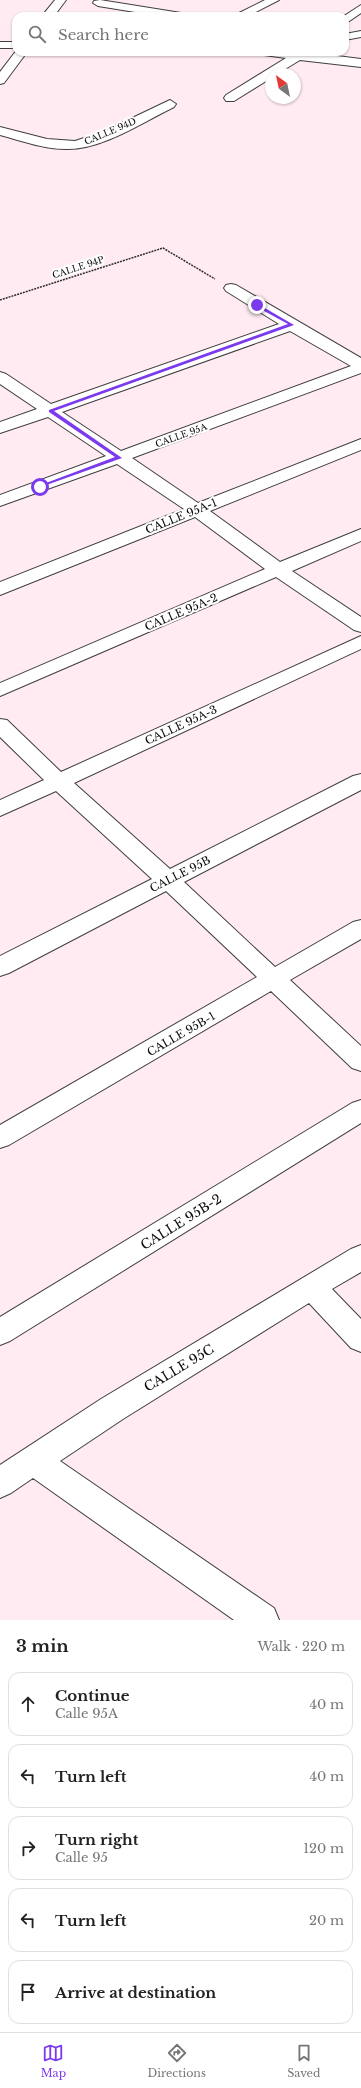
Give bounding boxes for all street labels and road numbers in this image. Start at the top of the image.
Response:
street label: CALLE 94D [82,115,138,147]
street label: CALLE 94P [51,253,105,281]
street label: CALLE 95A [154,420,209,449]
street label: CALLE 95A-1 [143,495,219,537]
street label: CALLE 95A-2 [142,590,220,634]
street label: CALLE 95A-3 [143,702,219,748]
street label: CALLE 95B [147,853,213,895]
street label: CALLE 95B-1 [144,1009,218,1059]
street label: CALLE 95B-2 [137,1190,225,1254]
street label: CALLE 95C [141,1340,217,1396]

